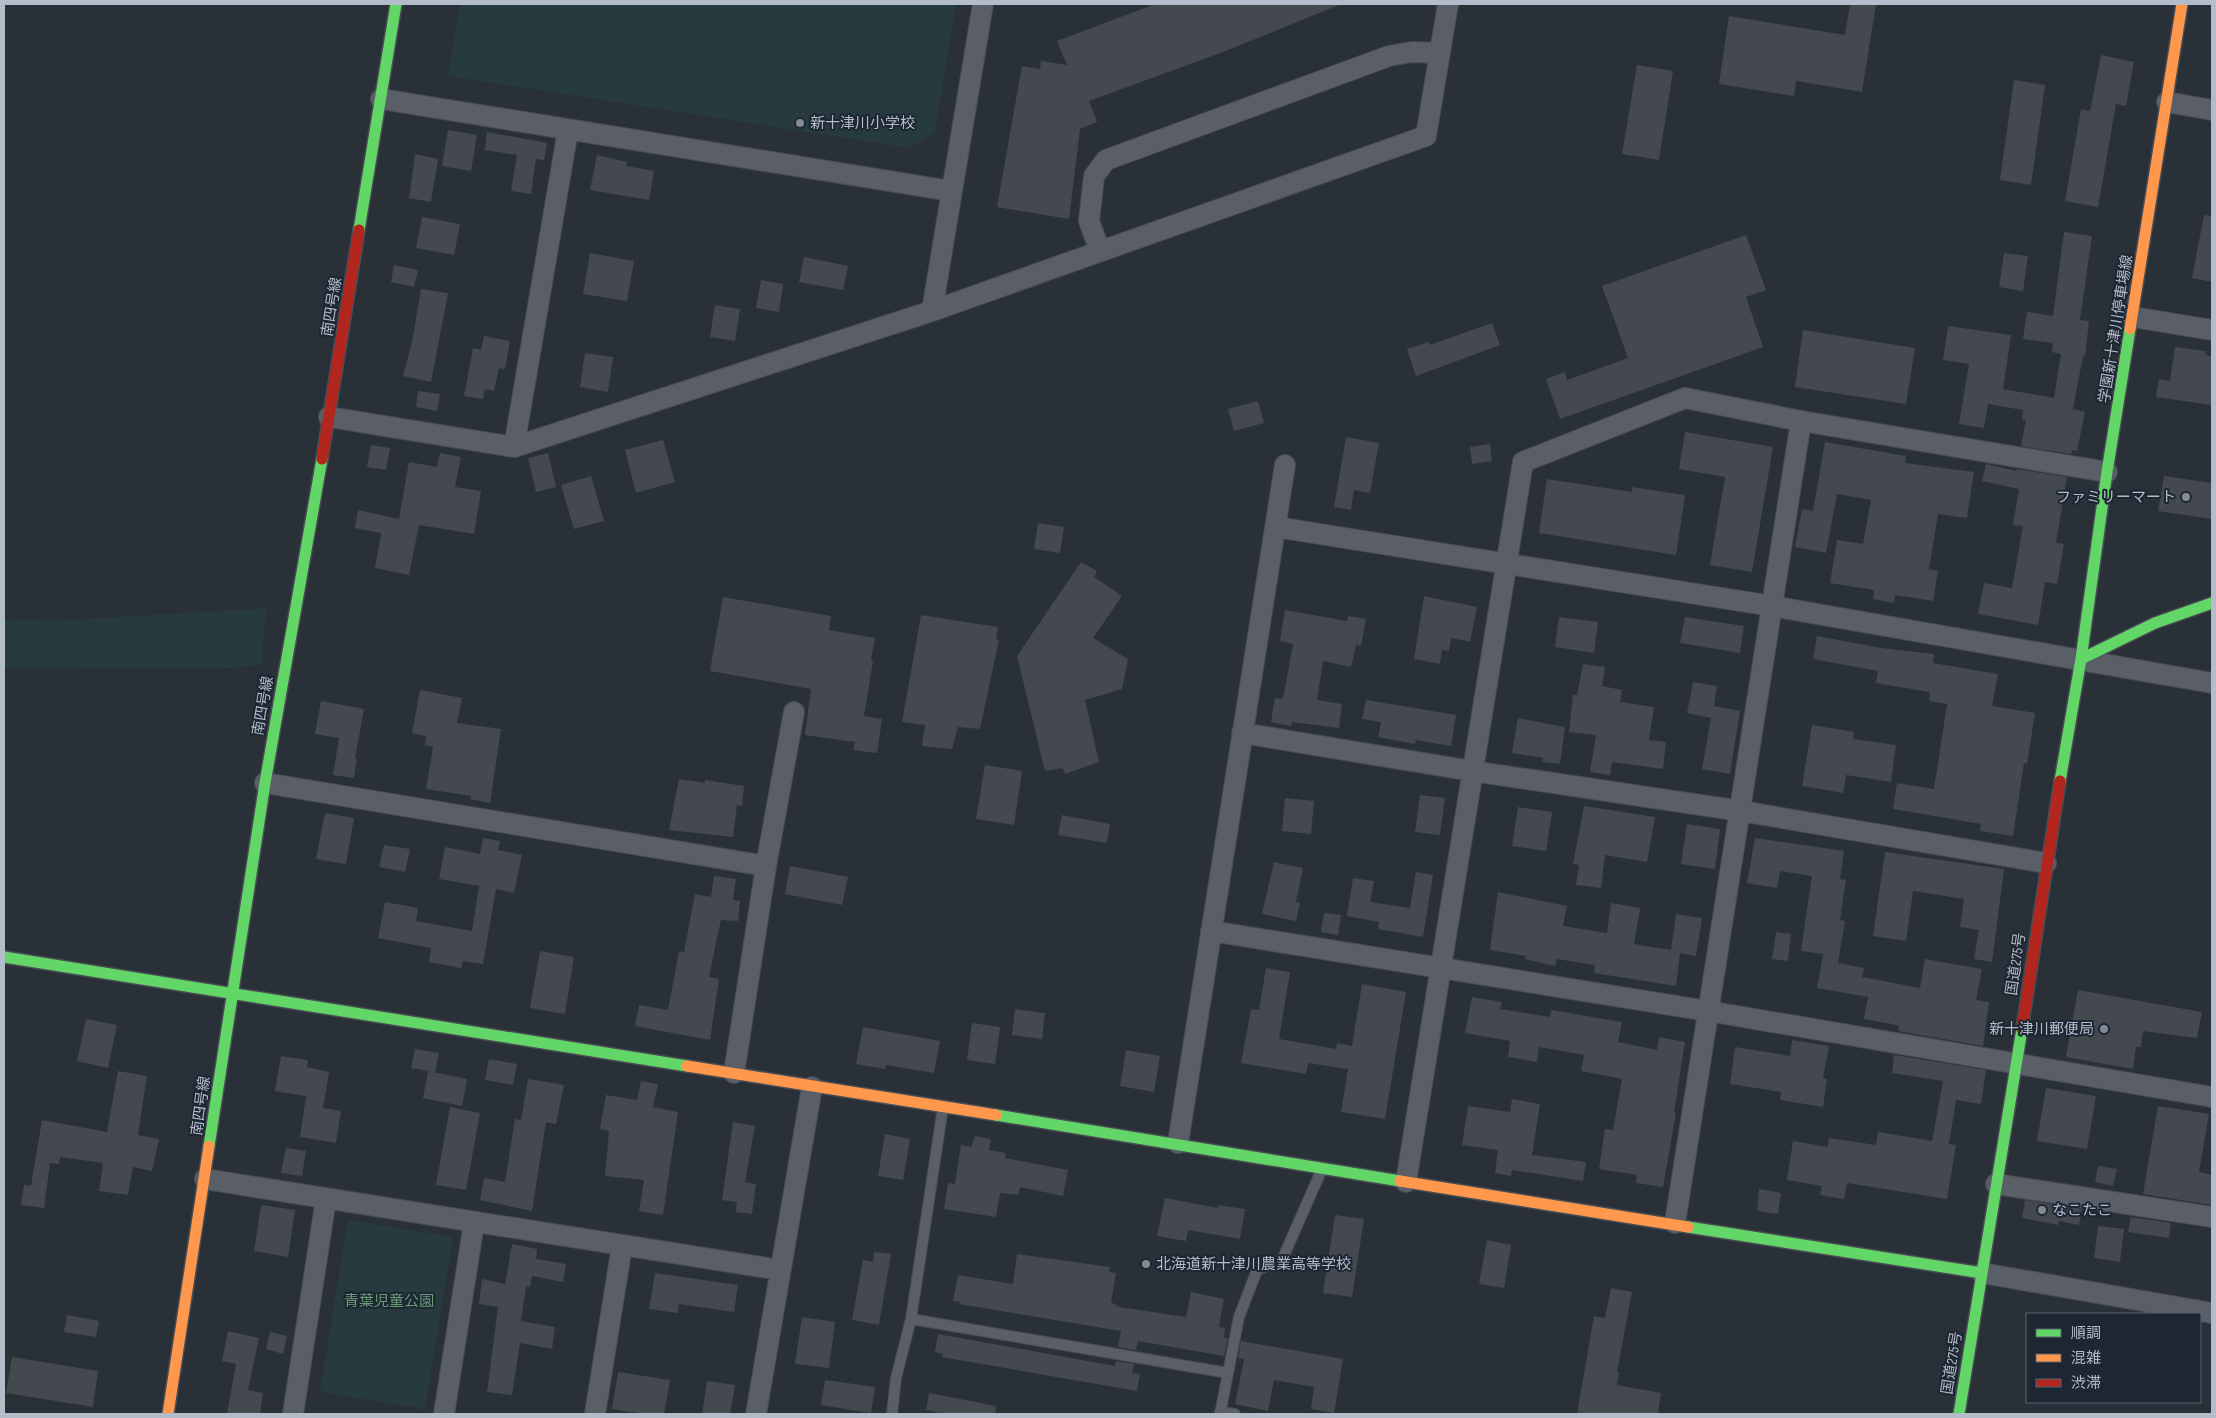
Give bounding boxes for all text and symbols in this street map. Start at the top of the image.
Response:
place label: 新十津川小学校 [810,114,915,133]
marker: 新十津川小学校 [794,117,806,129]
street label: 学園新十津川停車場線 [2095,253,2137,405]
street label: 南四号線 [318,276,346,338]
place label: ファミリーマート [2056,488,2176,507]
marker: ファミリーマート [2180,491,2192,503]
street label: 南四号線 [248,675,278,737]
street label: 国道275号 [2002,931,2030,997]
place label: 新十津川郵便局 [1989,1020,2094,1039]
marker: 新十津川郵便局 [2098,1023,2110,1035]
street label: 南四号線 [187,1075,215,1137]
place label: なこたこ [2052,1201,2112,1220]
marker: なこたこ [2036,1204,2048,1216]
place label: 北海道新十津川農業高等学校 [1156,1255,1351,1274]
marker: 北海道新十津川農業高等学校 [1140,1258,1152,1270]
park label: 青葉児童公園 [344,1292,434,1311]
legend [2026,1313,2201,1403]
text: 順調 [2071,1324,2101,1343]
street label: 国道275号 [1938,1330,1966,1396]
text: 混雑 [2071,1349,2101,1368]
text: 渋滞 [2071,1374,2101,1393]

